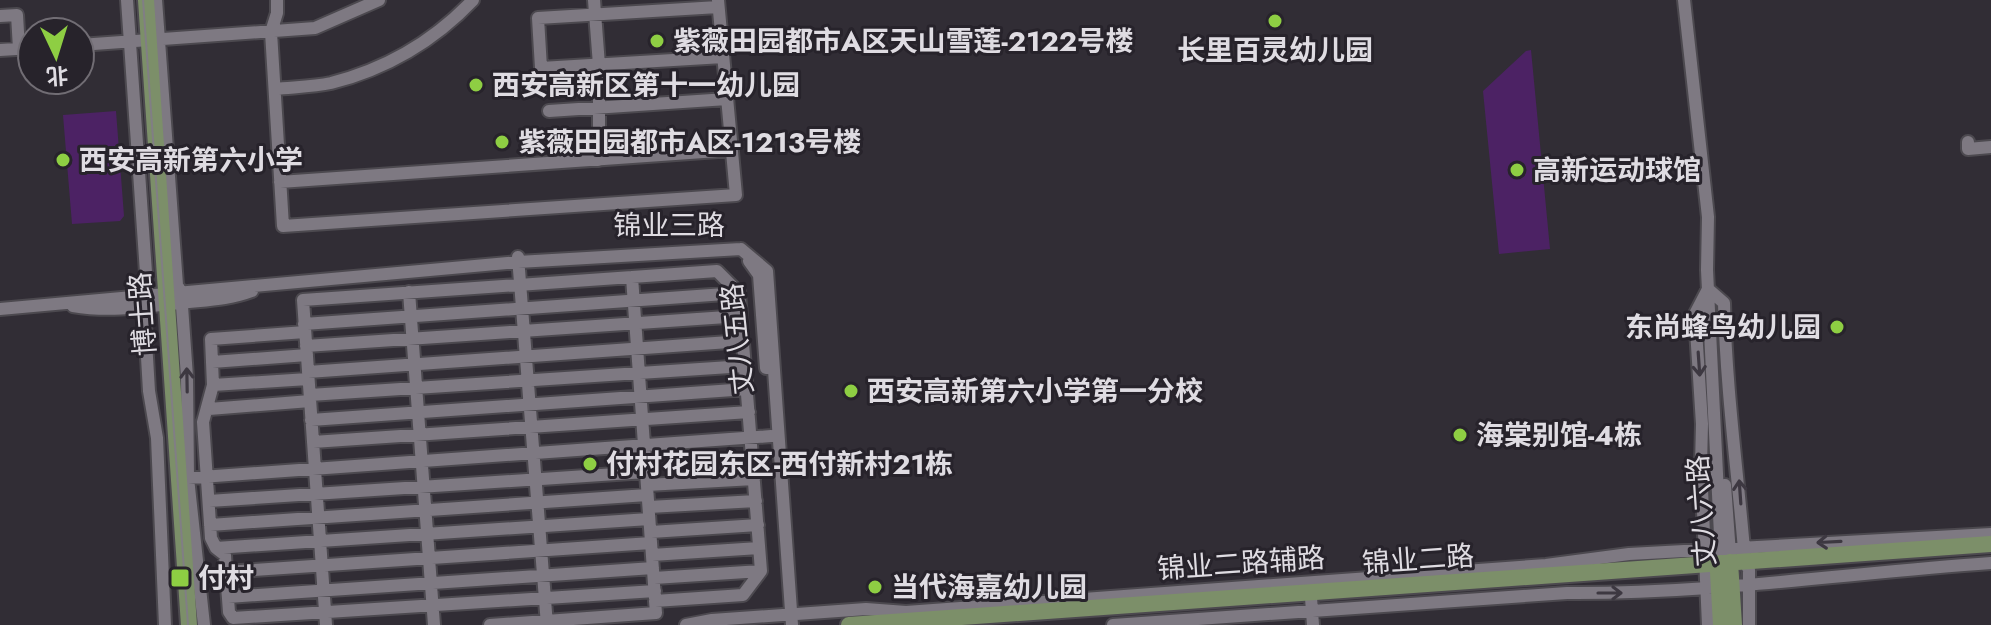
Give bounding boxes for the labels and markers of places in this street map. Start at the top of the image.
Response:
marker: 长里百灵幼儿园 [1266,12,1284,30]
place label: 紫薇田园都市A区天山雪莲-2122号楼 [673,21,1133,62]
place label: 长里百灵幼儿园 [1177,30,1373,71]
marker: 紫薇田园都市A区天山雪莲-2122号楼 [648,32,666,50]
place label: 西安高新区第十一幼儿园 [492,65,800,106]
marker: 西安高新区第十一幼儿园 [467,76,485,94]
place label: 紫薇田园都市A区-1213号楼 [518,122,861,163]
marker: 紫薇田园都市A区-1213号楼 [493,133,511,151]
place label: 西安高新第六小学 [79,140,303,181]
place label: 高新运动球馆 [1533,150,1701,191]
marker: 西安高新第六小学 [54,151,72,169]
marker: 高新运动球馆 [1508,161,1526,179]
place label: 东尚蜂鸟幼儿园 [1625,307,1821,348]
marker: 东尚蜂鸟幼儿园 [1828,318,1846,336]
place label: 西安高新第六小学第一分校 [867,371,1203,412]
marker: 西安高新第六小学第一分校 [842,382,860,400]
place label: 海棠别馆-4栋 [1476,415,1642,456]
marker: 海棠别馆-4栋 [1451,426,1469,444]
place label: 付村花园东区-西付新村21栋 [606,444,953,485]
marker: 付村花园东区-西付新村21栋 [581,455,599,473]
place label: 付村 [198,558,254,599]
marker: 付村 [169,567,191,589]
place label: 当代海嘉幼儿园 [891,567,1087,608]
marker: 当代海嘉幼儿园 [866,578,884,596]

